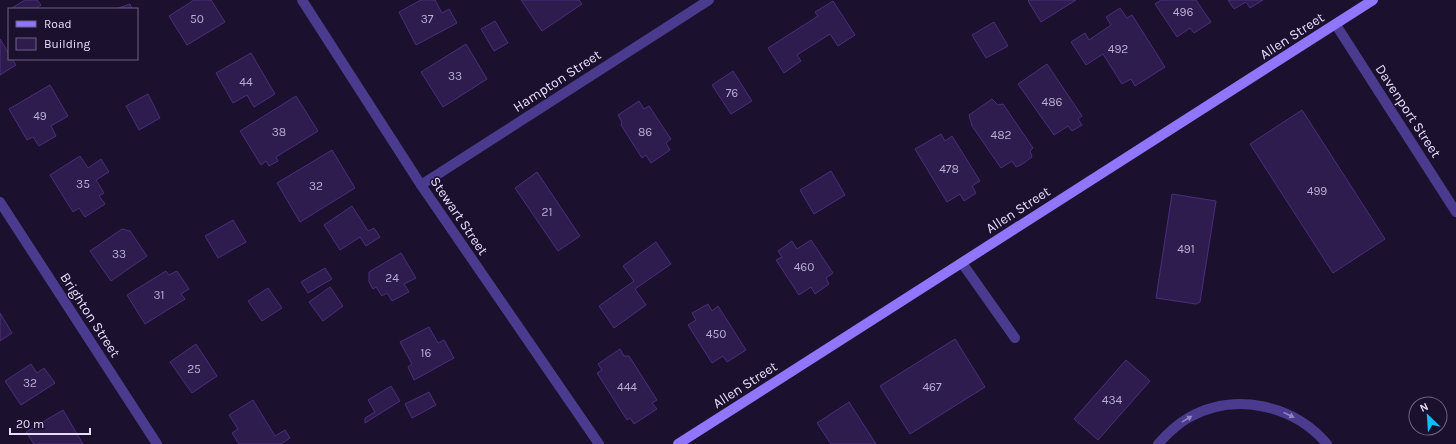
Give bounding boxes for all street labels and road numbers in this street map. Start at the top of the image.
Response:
street label: Allen Street [1257,9,1327,63]
street label: Hampton Street [510,46,604,116]
street label: Davenport Street [1372,61,1444,161]
street label: Stewart Street [427,174,491,258]
street label: Allen Street [983,183,1053,237]
street label: Brighton Street [56,270,124,360]
street label: Allen Street [710,358,780,412]

